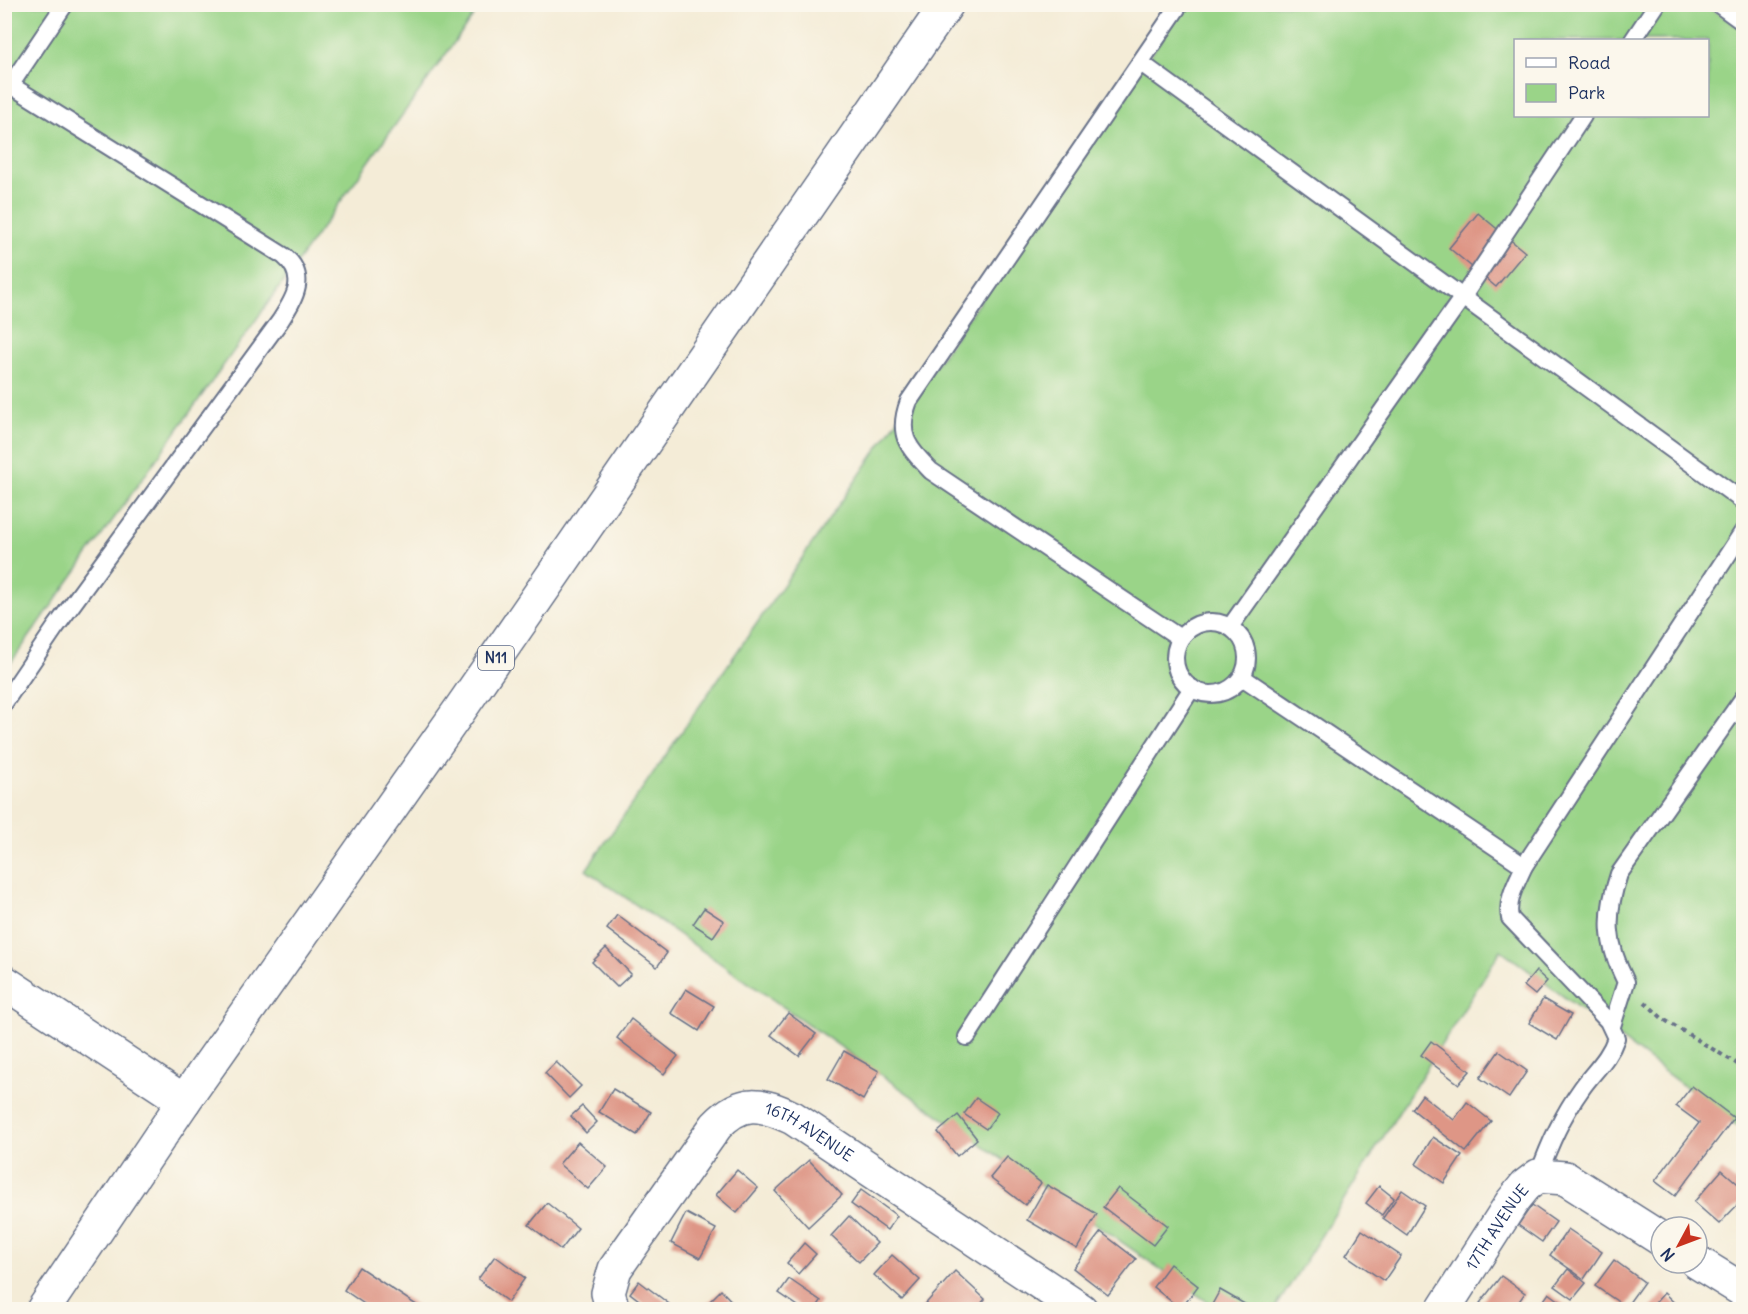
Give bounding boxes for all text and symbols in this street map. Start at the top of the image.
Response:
legend [1514,39,1709,117]
text: Road [1568,51,1611,74]
text: Park [1568,81,1605,104]
road number: N11 [478,646,514,670]
street label: 16TH AVENUE [763,1098,857,1166]
street label: 17TH AVENUE [1461,1180,1532,1273]
north arrow [1649,1215,1709,1275]
text: N [1657,1244,1679,1266]

